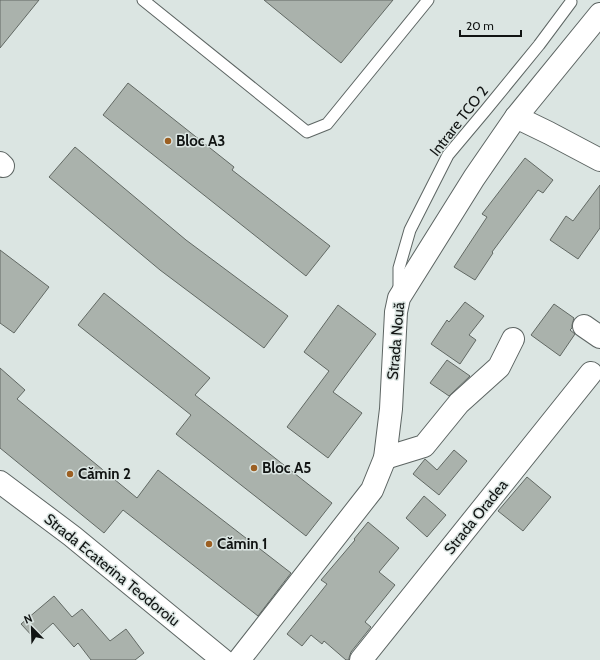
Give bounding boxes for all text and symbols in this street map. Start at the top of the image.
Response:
scale bar [460,12,521,38]
text: 20 m [466,18,494,33]
street label: Intrare TCO 2 [426,82,492,160]
place label: Bloc A3 [176,132,225,150]
marker: Bloc A3 [163,136,173,146]
street label: Strada Nouă [384,301,408,381]
place label: Bloc A5 [262,459,311,477]
marker: Bloc A5 [249,463,259,473]
place label: Cămin 2 [78,465,131,483]
marker: Cămin 2 [65,469,75,479]
street label: Strada Oradea [440,475,512,558]
street label: Strada Ecaterina Teodoroiu [41,510,183,630]
place label: Cămin 1 [217,535,267,553]
marker: Cămin 1 [204,539,214,549]
north arrow [12,608,52,648]
text: N [22,611,34,627]

